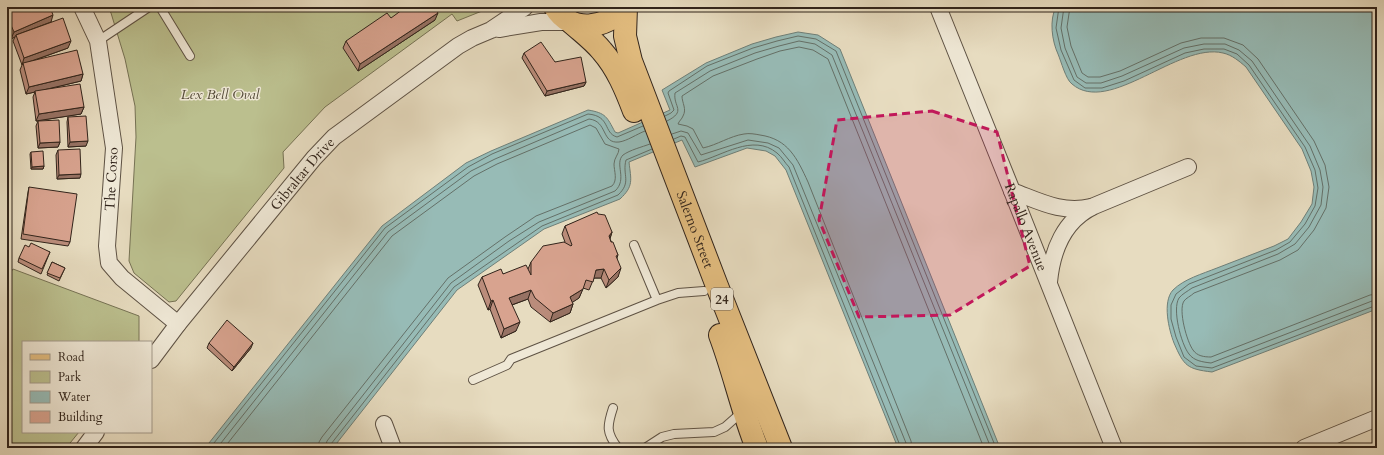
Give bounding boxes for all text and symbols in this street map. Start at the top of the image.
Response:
park label: Lex Bell Oval [181,85,260,104]
street label: Gibraltar Drive [266,133,339,215]
street label: The Corso [100,146,123,211]
street label: Rapallo Avenue [1000,180,1052,274]
street label: Salerno Street [672,188,718,271]
road number: 24 [711,288,733,310]
legend [22,341,152,433]
text: Road [58,349,85,365]
text: Park [58,369,82,385]
text: Water [57,389,91,405]
text: Building [58,409,103,425]

